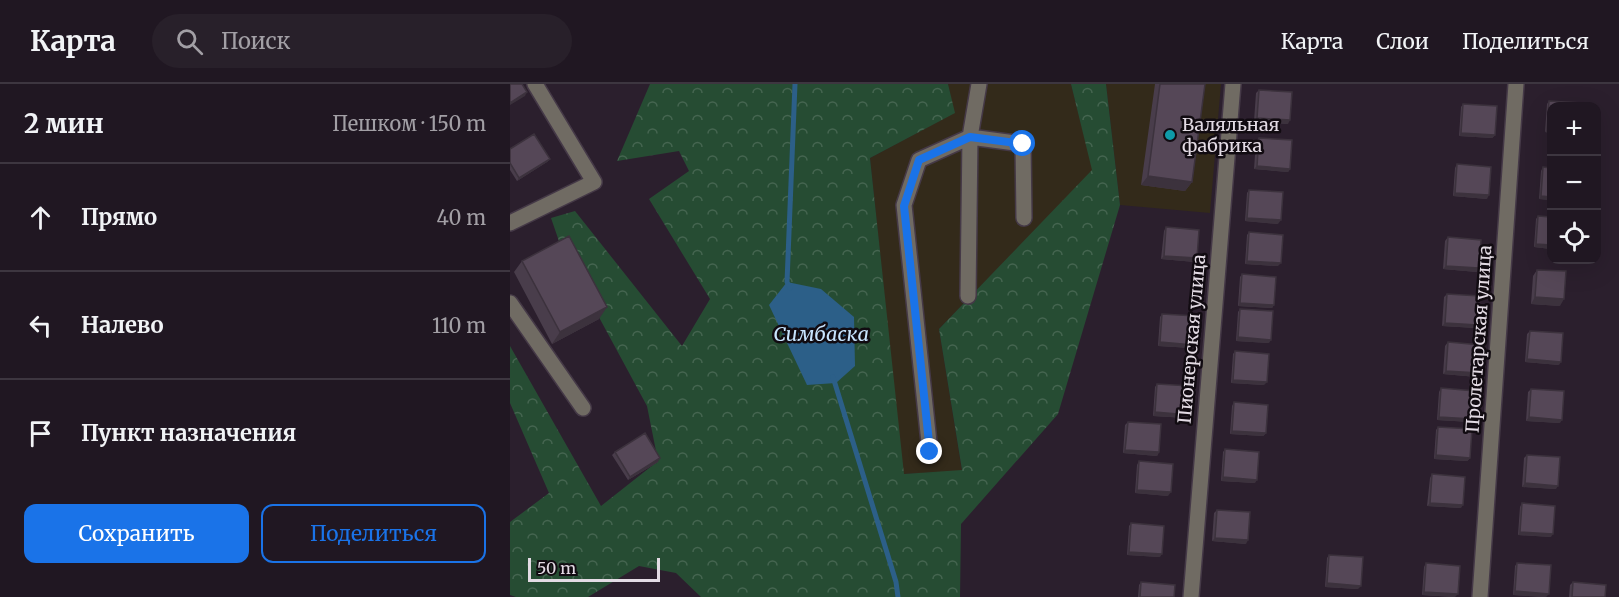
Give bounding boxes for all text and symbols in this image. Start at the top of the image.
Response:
search box [152,14,572,68]
text: Карта [30,23,116,59]
icon: search [173,25,206,58]
text: Поиск [221,27,291,55]
text: Карта [1281,28,1343,55]
text: Слои [1376,28,1429,55]
text: Поделиться [1462,28,1589,55]
map controls [1547,102,1601,264]
button: + [1547,102,1601,156]
text: 2 мин [24,107,104,140]
text: Пешком · 150 m [332,111,486,136]
place label: Валяльная фабрика [1182,113,1280,157]
marker: Валяльная фабрика [1163,128,1177,142]
route start [1009,130,1035,156]
button: − [1547,156,1601,210]
icon: ahead [24,201,57,234]
text: Прямо [81,203,157,231]
text: 40 m [436,205,486,230]
button: locate [1547,210,1601,264]
street label: Пролетарская улица [1460,244,1497,434]
street label: Пионерская улица [1173,253,1210,425]
icon: left [24,309,57,342]
text: Налево [81,311,164,339]
text: 110 m [432,313,486,338]
water label: Симбаска [773,321,869,346]
icon: arrive [24,417,57,450]
text: Пункт назначения [81,419,296,447]
route end [916,438,942,464]
button: Сохранить [24,504,249,563]
button: Поделиться [261,504,486,563]
scale bar [528,555,660,582]
text: 50 m [537,558,576,578]

